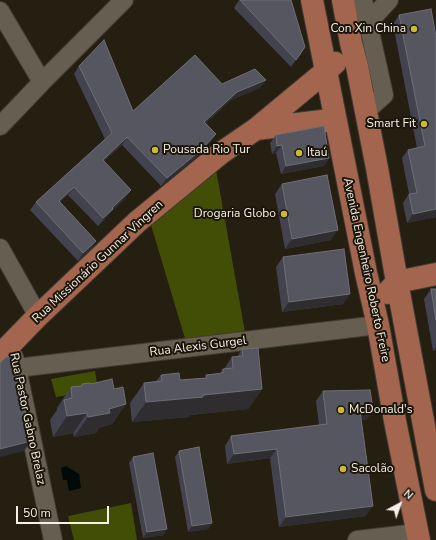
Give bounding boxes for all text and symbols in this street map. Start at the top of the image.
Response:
place label: Con Xin China [330,22,406,36]
marker: Con Xin China [409,24,419,34]
place label: Smart Fit [367,117,416,131]
marker: Smart Fit [419,119,429,129]
place label: Pousada Rio Tur [163,143,250,157]
marker: Pousada Rio Tur [150,145,160,155]
place label: Itaú [307,146,327,160]
marker: Itaú [294,148,304,158]
street label: Avenida Engenheiro Roberto Freire [339,177,393,363]
street label: Rua Missionário Gunnar Vingren [30,198,166,326]
place label: Drogaria Globo [194,207,276,221]
marker: Drogaria Globo [279,209,289,219]
street label: Rua Alexis Gurgel [149,334,247,360]
street label: Rua Pastor Gabno Brelaz [6,352,48,486]
place label: McDonald's [349,403,412,417]
marker: McDonald's [336,405,346,415]
place label: Sacolão [351,462,393,476]
marker: Sacolão [338,464,348,474]
north arrow [380,484,420,524]
text: N [400,486,416,503]
scale bar [18,498,111,524]
text: 50 m [23,505,51,521]

